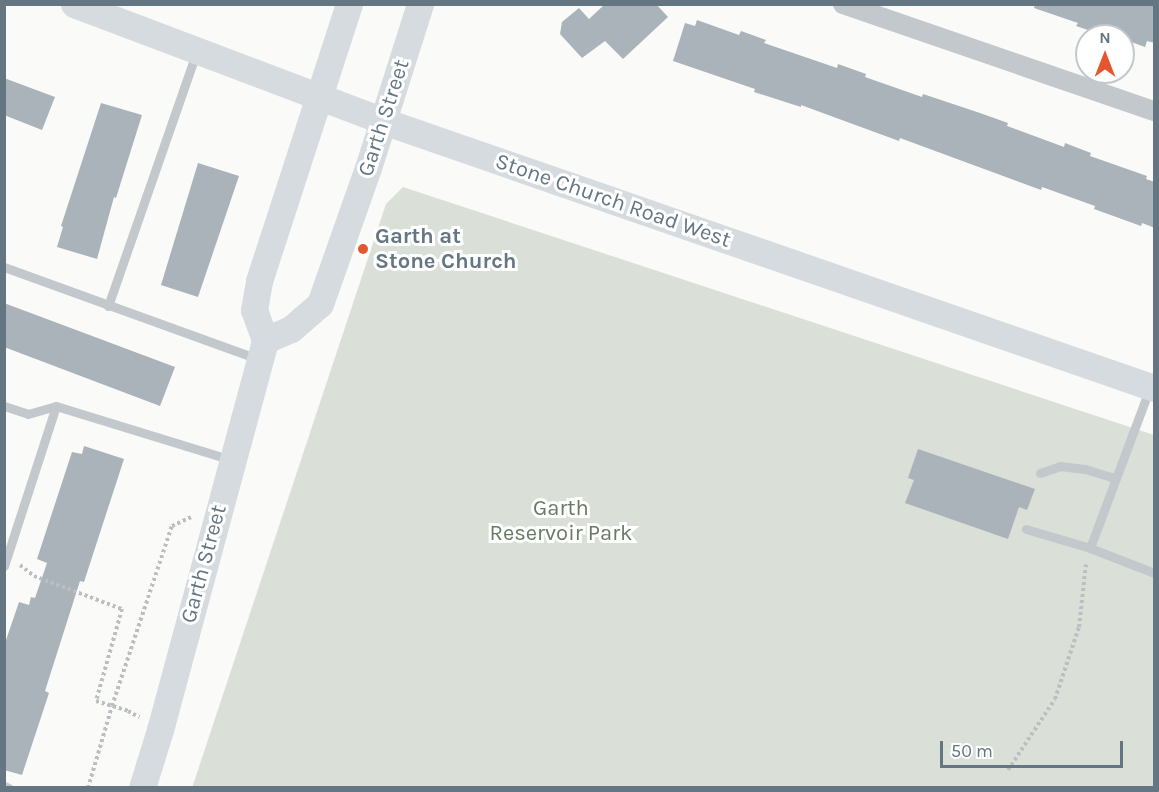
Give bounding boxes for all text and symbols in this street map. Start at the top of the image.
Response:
north arrow [1075,24,1135,84]
text: N [1099,28,1111,47]
street label: Garth Street [353,56,415,180]
street label: Stone Church Road West [492,148,734,254]
place label: Garth at Stone Church [375,223,517,274]
marker: Garth at Stone Church [356,242,370,256]
park label: Garth Reservoir Park [489,495,633,546]
street label: Garth Street [176,502,232,626]
scale bar [943,729,1126,767]
text: 50 m [951,740,993,762]

